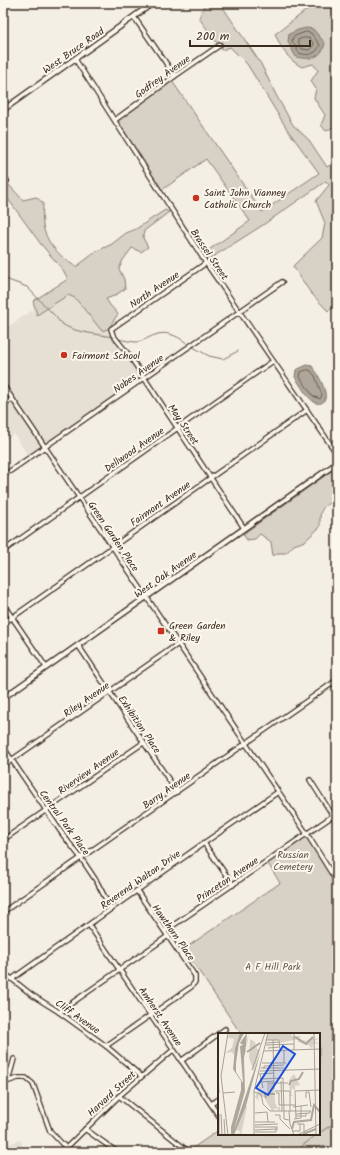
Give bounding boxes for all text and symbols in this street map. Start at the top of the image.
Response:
scale bar [190,22,310,48]
street label: West Bruce Road [40,23,108,78]
text: 200 m [196,27,230,46]
street label: Godfrey Avenue [131,51,194,102]
place label: Saint John Vianney Catholic Church [204,185,286,213]
marker: Saint John Vianney Catholic Church [191,193,201,203]
street label: Brassel Street [186,226,232,284]
street label: North Avenue [126,267,183,312]
place label: Fairmont School [72,348,140,364]
marker: Fairmont School [59,350,69,360]
street label: Nobes Avenue [110,350,168,397]
street label: May Street [163,401,203,448]
street label: Dellwood Avenue [101,423,168,476]
street label: Fairmont Avenue [127,477,195,531]
street label: Green Garden Place [84,498,143,576]
street label: West Oak Avenue [131,547,201,602]
place label: Green Garden & Riley [169,618,226,646]
marker: Green Garden & Riley [156,626,166,636]
street label: Riley Avenue [60,678,113,722]
street label: Exhibition Place [114,692,165,757]
street label: Riverview Avenue [55,744,123,799]
street label: Barry Avenue [139,768,194,813]
street label: Central Park Place [35,786,94,859]
street label: Reverend Walton Drive [97,846,184,914]
park label: Russian Cemetery [273,847,313,875]
street label: Princeton Avenue [193,853,263,907]
street label: Hawthorn Place [148,901,199,965]
park label: A F Hill Park [245,959,301,975]
street label: Amherst Avenue [134,984,186,1050]
street label: Cliff Avenue [52,995,104,1039]
inset map [218,1033,320,1135]
street label: Harvard Street [84,1067,140,1120]

